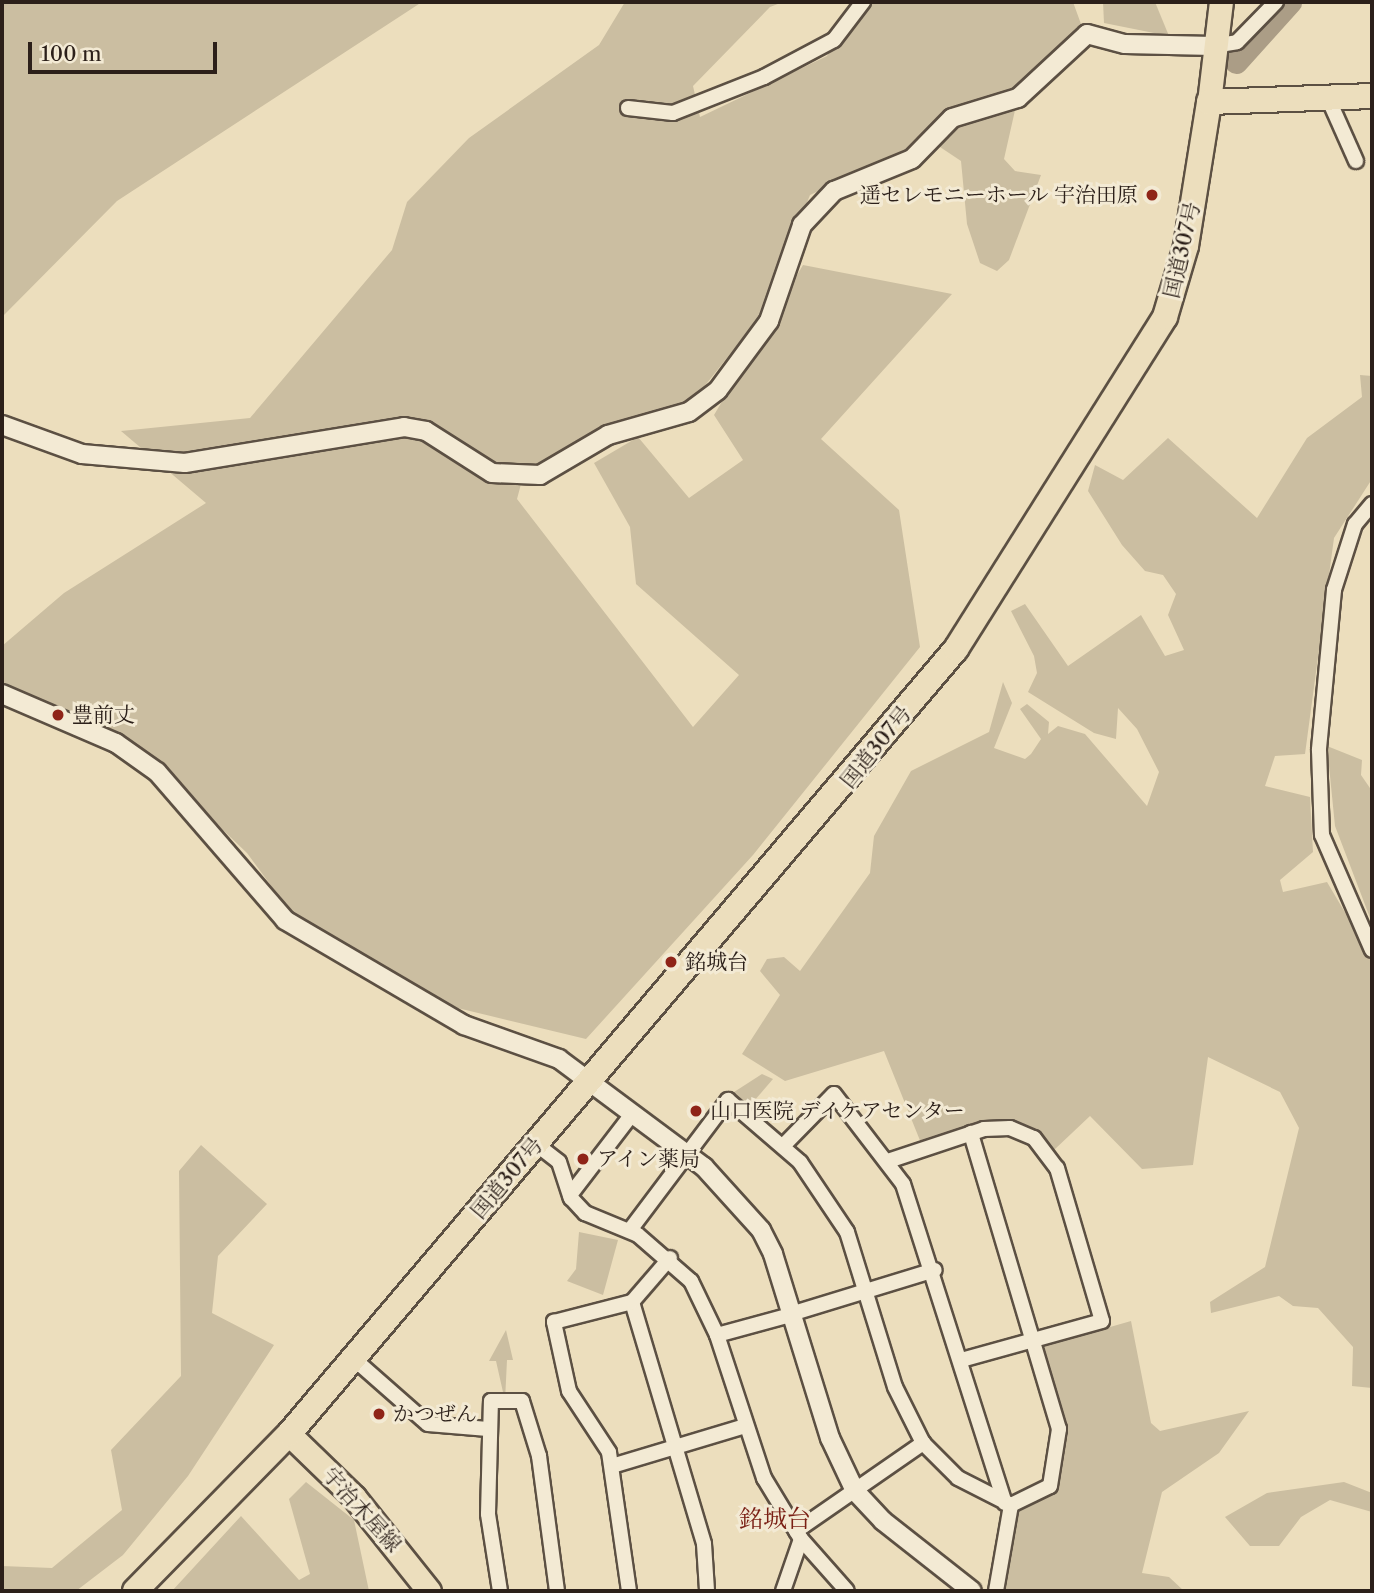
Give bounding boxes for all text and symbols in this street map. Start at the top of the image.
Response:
scale bar [32,28,220,72]
text: 100 m [41,41,102,66]
place label: 遥セレモニーホール 宇治田原 [859,182,1138,208]
marker: 遥セレモニーホール 宇治田原 [1144,187,1160,203]
street label: 国道307号 [1159,199,1205,301]
street label: 国道307号 [835,701,917,793]
place label: 豊前丈 [72,702,135,728]
marker: 豊前丈 [50,707,66,723]
place label: 銘城台 [685,949,748,975]
marker: 銘城台 [663,954,679,970]
place label: 山口医院 デイケアセンター [710,1098,968,1124]
marker: 山口医院 デイケアセンター [688,1103,704,1119]
street label: 国道307号 [466,1132,548,1224]
place label: アイン薬局 [597,1146,702,1172]
marker: アイン薬局 [575,1151,591,1167]
place label: かつぜん [393,1401,477,1427]
marker: かつぜん [371,1406,387,1422]
street label: 宇治木屋線 [318,1463,406,1557]
district label: 銘城台 [739,1505,811,1533]

